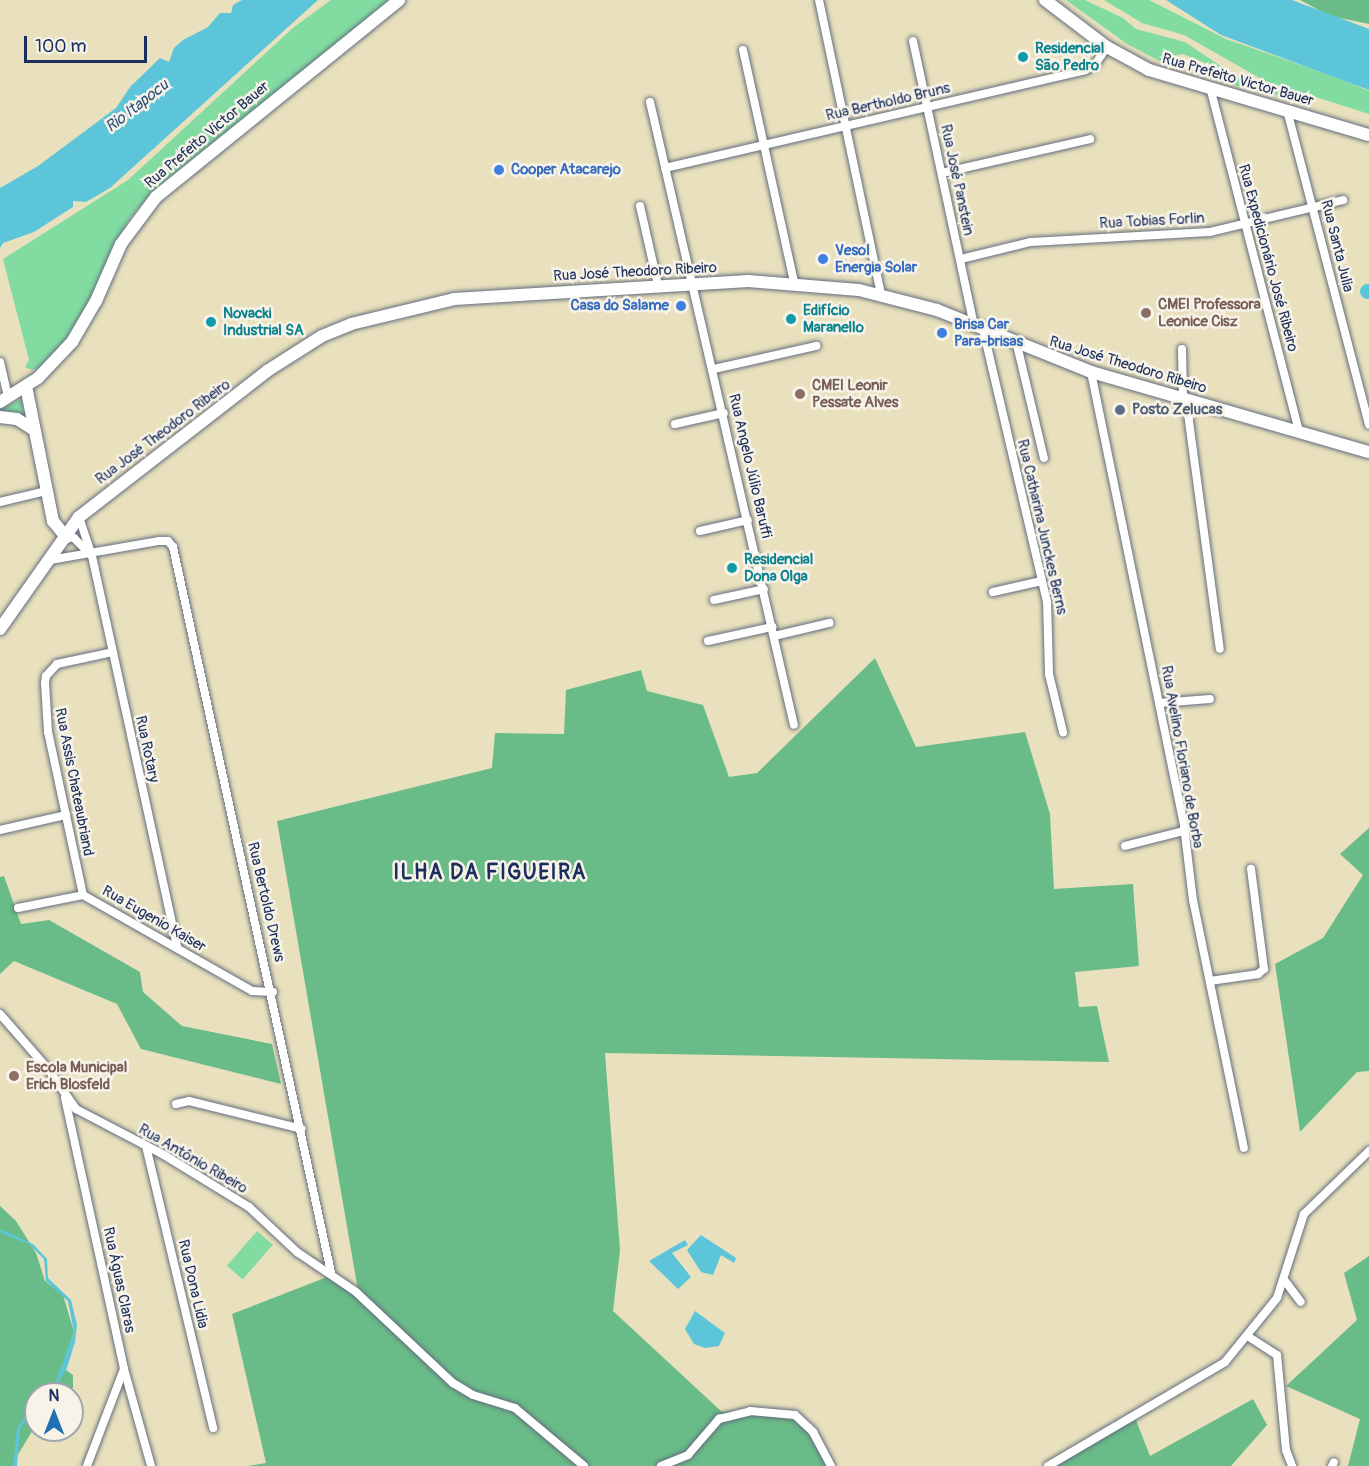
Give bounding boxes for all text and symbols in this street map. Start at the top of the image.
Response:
scale bar [27,24,150,62]
text: 100 m [35,35,87,58]
place label: Residencial São Pedro [1035,39,1104,74]
marker: Residencial São Pedro [1016,50,1030,64]
street label: Rua Prefeito Victor Bauer [1160,50,1316,110]
water label: Rio Itapocu [102,75,172,137]
street label: Rua Prefeito Victor Bauer [141,78,273,192]
street label: Rua Bertholdo Bruns [824,79,952,125]
street label: Rua José Panstein [936,123,978,237]
place label: Cooper Atacarejo [511,161,621,179]
street label: Rua Expedicionário José Ribeiro [1234,162,1302,354]
marker: Cooper Atacarejo [492,163,506,177]
street label: Rua Santa Julia [1317,198,1357,294]
street label: Rua Tobias Forlin [1099,209,1205,233]
place label: Vesol Energia Solar [835,241,917,276]
marker: Vesol Energia Solar [816,252,830,266]
street label: Rua José Theodoro Ribeiro [553,259,717,285]
place label: CMEI Professora Leonice Cisz [1158,295,1261,330]
place label: Casa do Salame [570,297,669,315]
marker: Casa do Salame [674,299,688,313]
place label: Edifício Maranello [803,301,864,336]
place label: Novacki Industrial SA [223,304,304,339]
marker: CMEI Professora Leonice Cisz [1139,306,1153,320]
marker: Edifício Maranello [784,312,798,326]
marker: Novacki Industrial SA [204,315,218,329]
place label: Brisa Car Para-brisas [954,315,1023,350]
marker: Brisa Car Para-brisas [935,326,949,340]
street label: Rua José Theodoro Ribeiro [1047,332,1209,398]
street label: Rua José Theodoro Ribeiro [92,376,234,488]
place label: CMEI Leonir Pessate Alves [812,376,898,411]
marker: CMEI Leonir Pessate Alves [793,387,807,401]
street label: Rua Angelo Júlio Baruffi [725,392,775,540]
place label: Posto Zelucas [1132,401,1222,419]
marker: Posto Zelucas [1113,403,1127,417]
street label: Rua Catharina Junckes Berns [1013,438,1071,616]
place label: Residencial Dona Olga [744,550,813,585]
marker: Residencial Dona Olga [725,561,739,575]
street label: Rua Avelino Floriano de Borba [1157,664,1207,850]
street label: Rua Assis Chateaubriand [51,706,97,858]
street label: Rua Rotary [131,714,163,784]
street label: Rua Bertoldo Drews [243,840,289,964]
district label: ILHA DA FIGUEIRA [393,860,587,886]
street label: Rua Eugenio Kaiser [99,882,209,956]
place label: Escola Municipal Erich Blosfeld [26,1058,127,1093]
marker: Escola Municipal Erich Blosfeld [7,1069,21,1083]
street label: Rua Antônio Ribeiro [135,1120,251,1198]
street label: Rua Águas Claras [99,1226,139,1334]
street label: Rua Dona Lidia [174,1238,212,1330]
north arrow [24,1382,84,1442]
text: N [49,1386,59,1406]

